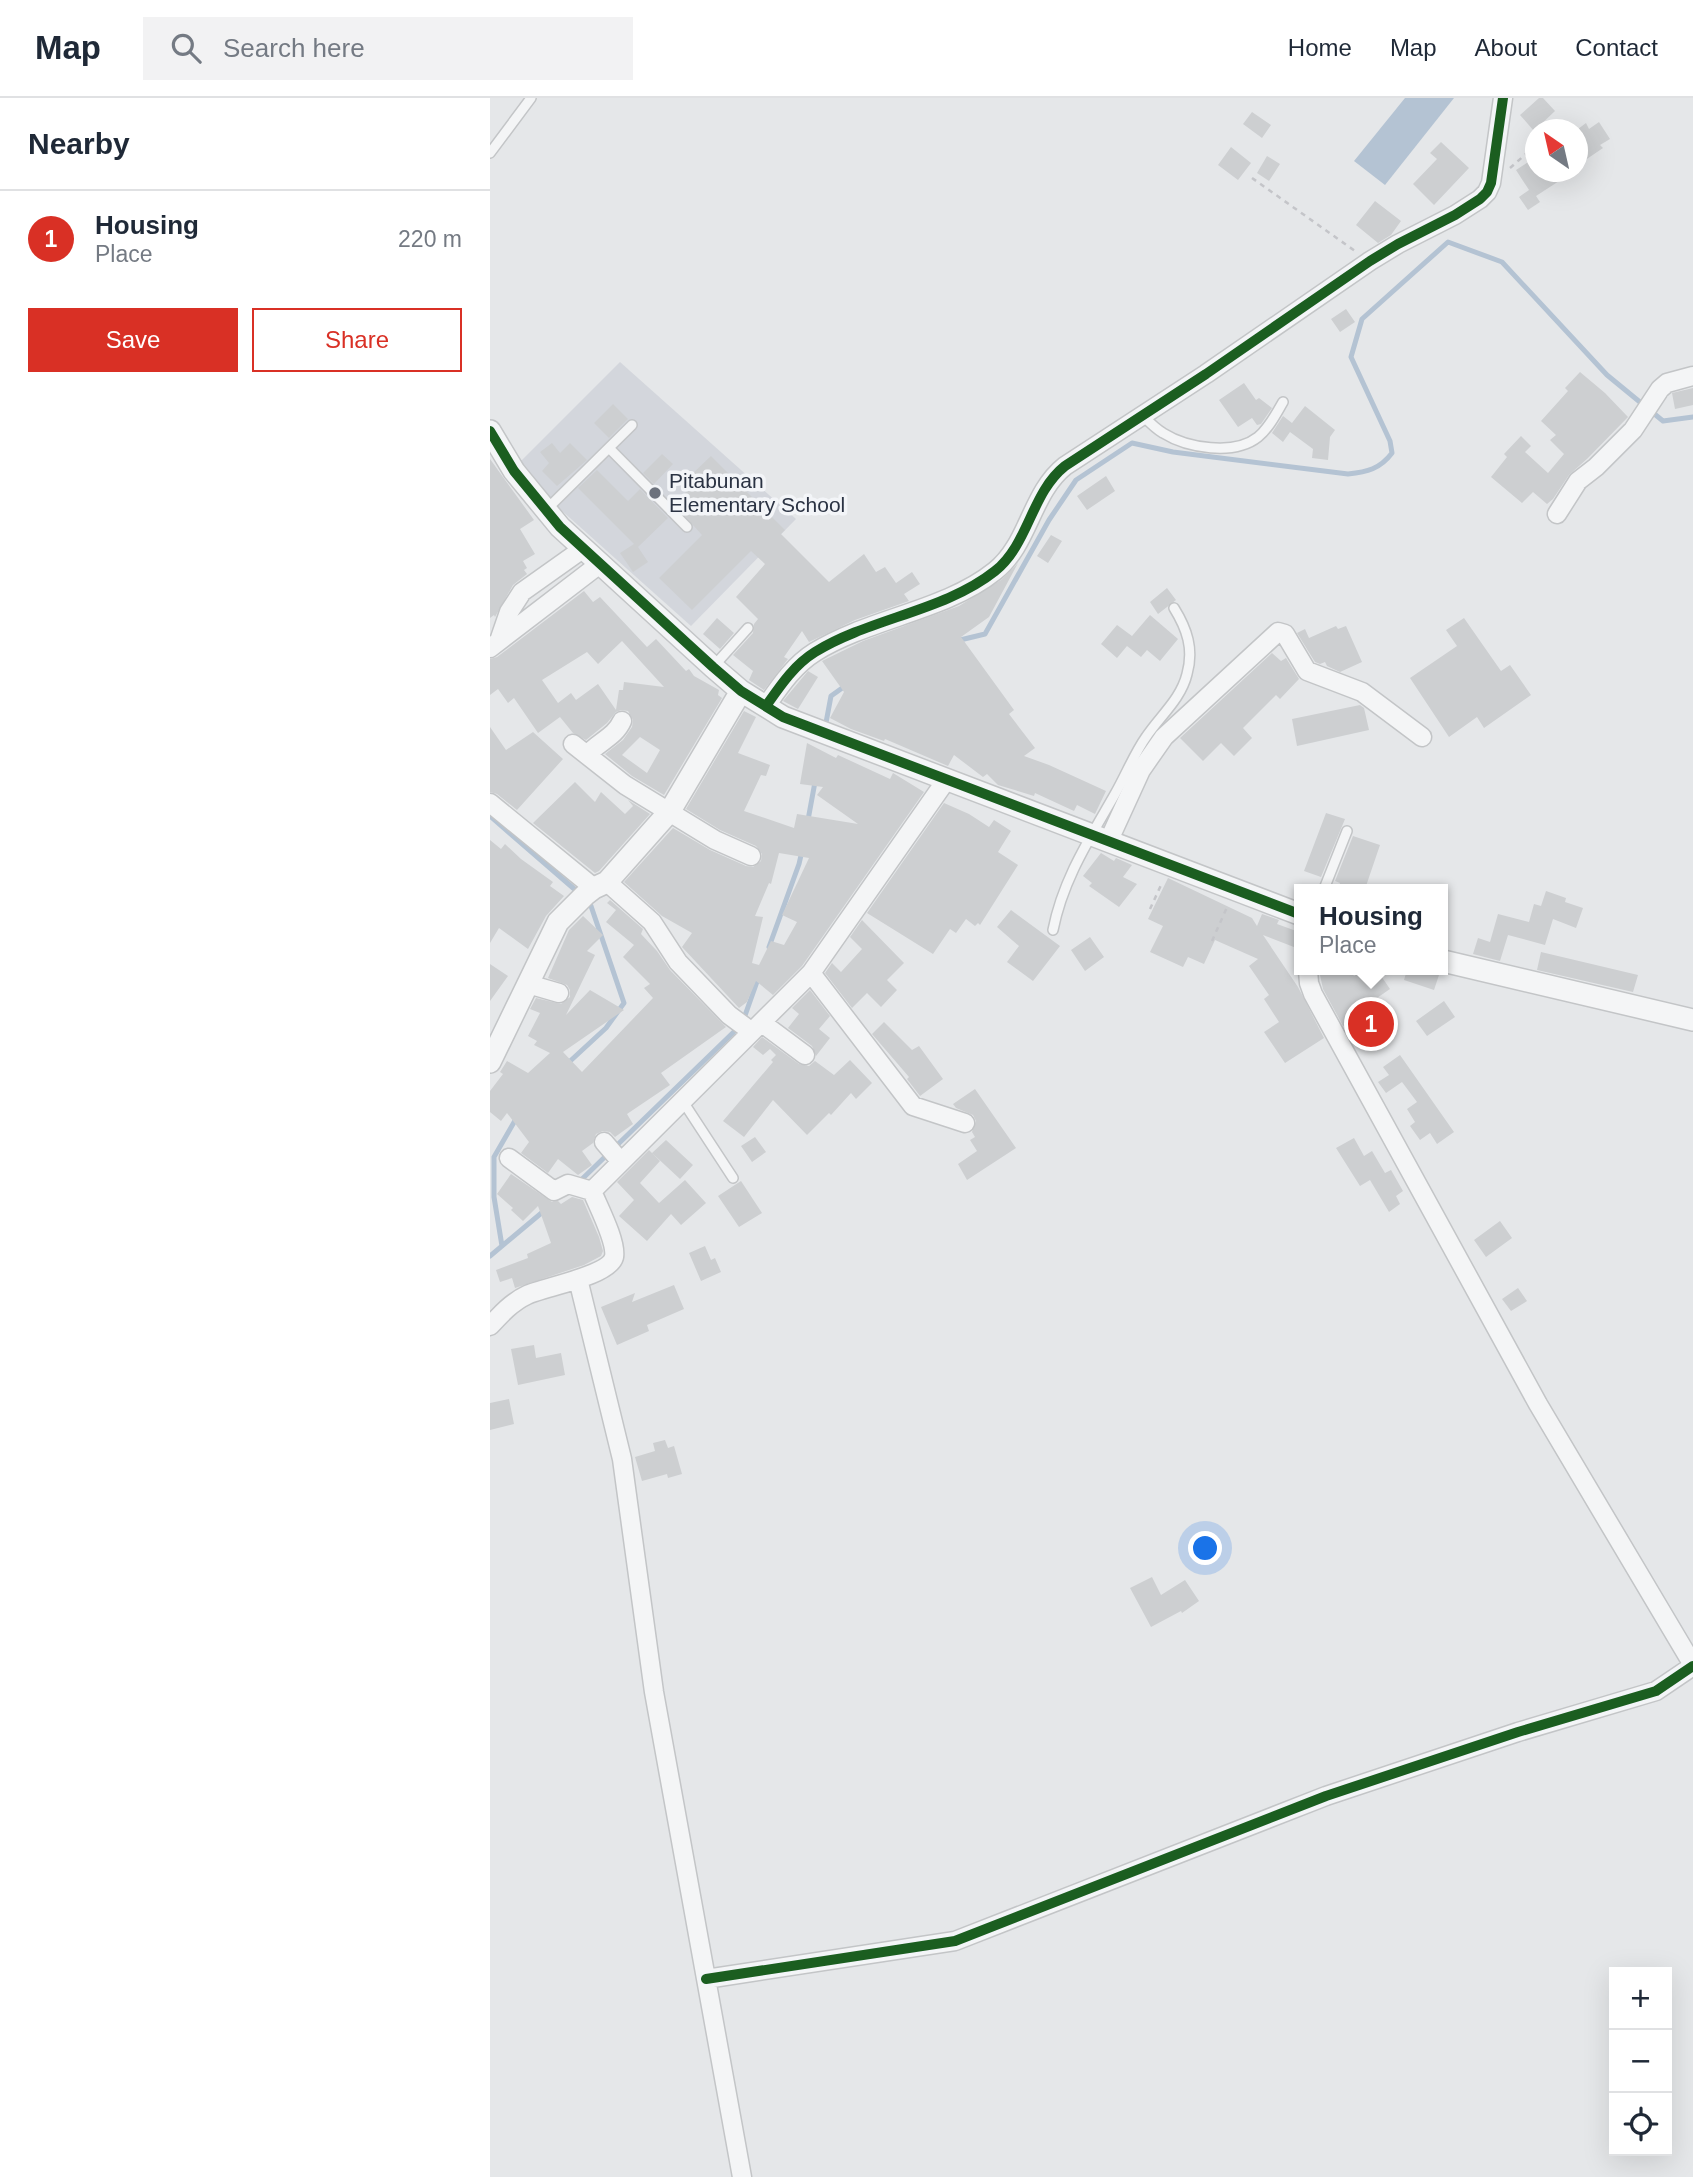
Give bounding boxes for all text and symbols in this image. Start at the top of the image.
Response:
search box [143,17,633,80]
text: Map [35,29,101,66]
icon: search [167,29,205,67]
text: Search here [223,33,365,63]
text: Home [1288,34,1352,61]
text: Map [1390,34,1437,61]
text: About [1475,34,1537,61]
text: Contact [1575,34,1658,61]
north arrow [1525,119,1588,182]
text: Nearby [28,127,130,160]
text: Housing [95,210,199,240]
text: 1 [45,226,57,252]
text: 220 m [398,226,462,252]
text: Place [95,241,153,267]
button: Save [28,308,238,372]
button: Share [252,308,462,372]
place label: Pitabunan Elementary School [669,469,845,516]
marker: Pitabunan Elementary School [647,485,663,501]
popup [1294,884,1448,975]
text: Housing [1319,901,1423,931]
text: Place [1319,932,1377,958]
pin: 1 [1348,998,1394,1050]
your location [1188,1531,1222,1565]
map controls [1609,1967,1672,2156]
button: + [1609,1967,1672,2030]
button: − [1609,2030,1672,2093]
button: locate [1609,2093,1672,2156]

